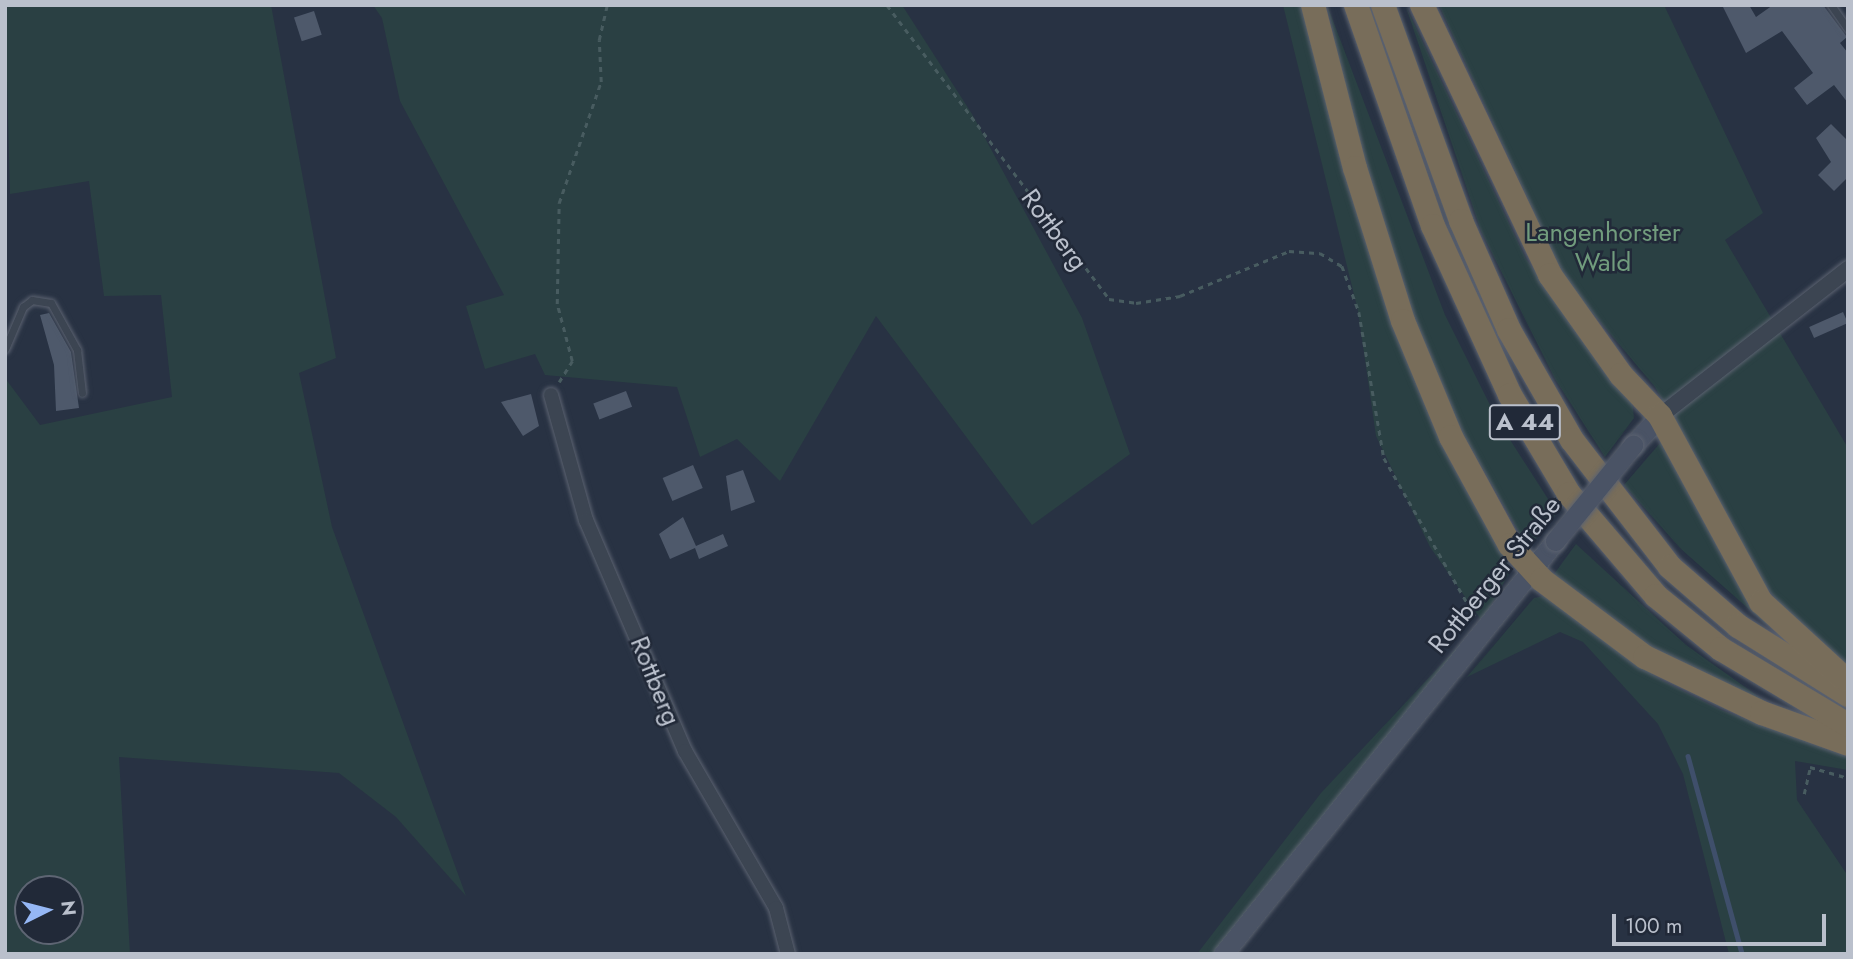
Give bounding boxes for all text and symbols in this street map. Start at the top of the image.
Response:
street label: Rottberg [1014,183,1094,277]
park label: Langenhorster Wald [1525,217,1681,278]
road number: A 44 [1488,402,1562,442]
street label: Rottberger Straße [1422,490,1568,660]
street label: Rottberg [623,632,687,730]
north arrow [14,875,84,945]
text: N [54,899,83,917]
scale bar [1615,900,1828,944]
text: 100 m [1625,911,1682,941]

